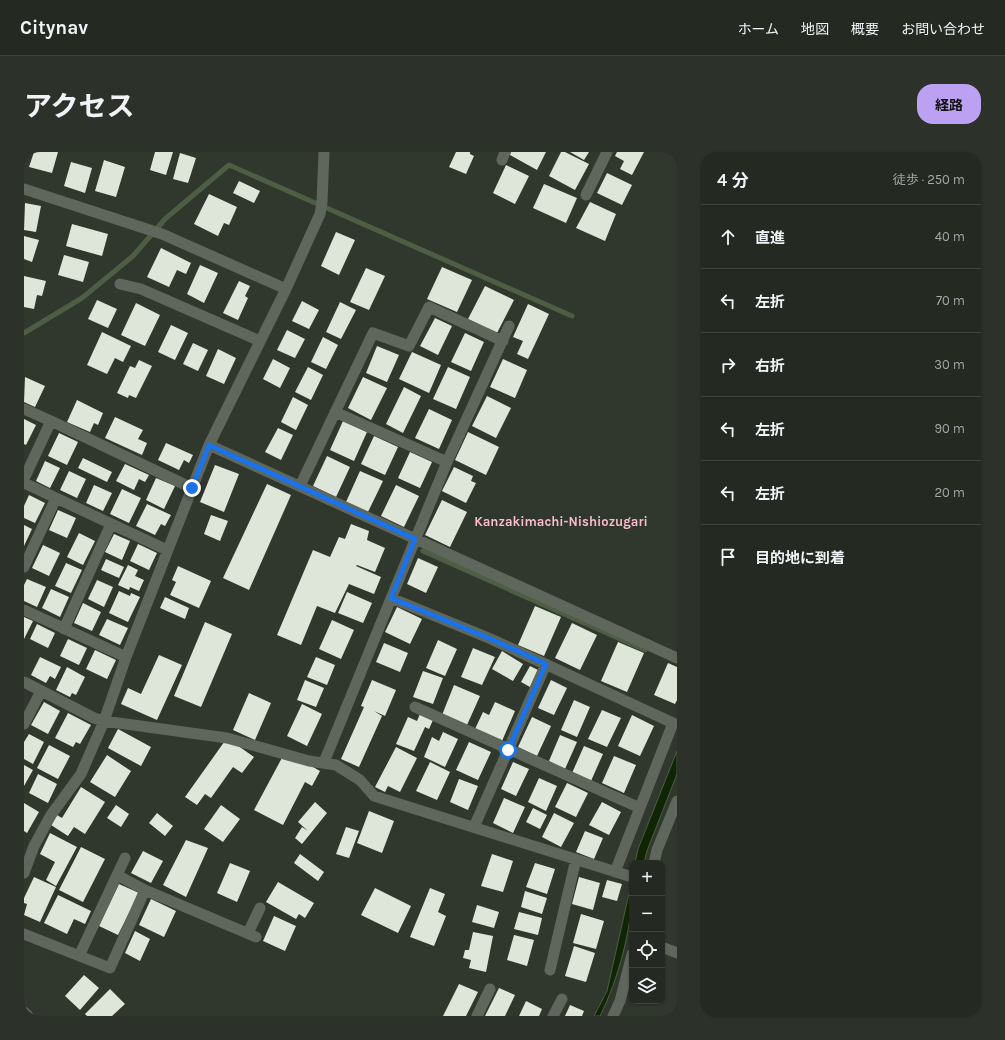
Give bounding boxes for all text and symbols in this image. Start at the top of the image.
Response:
text: Citynav [20,17,88,39]
text: ホーム [737,21,779,38]
text: 地図 [801,21,829,38]
text: 概要 [851,21,879,38]
text: お問い合わせ [901,21,985,38]
button: 経路 [917,84,981,124]
text: アクセス [24,90,135,123]
text: 4 分 [717,170,748,190]
text: 徒歩 · 250 m [893,172,965,187]
icon: ahead [717,226,739,248]
text: 直進 [755,229,785,247]
text: 40 m [935,229,965,244]
icon: left [717,290,739,312]
text: 左折 [755,293,785,311]
text: 70 m [936,293,965,308]
icon: right [717,354,739,376]
text: 右折 [755,357,785,375]
text: 30 m [934,357,965,372]
icon: left [717,418,739,440]
text: 左折 [755,421,785,439]
text: 90 m [934,421,965,436]
route end [183,479,201,497]
icon: left [717,482,739,504]
text: 左折 [755,485,785,503]
text: 20 m [935,485,965,500]
district label: Kanzakimachi-Nishiozugari [474,514,648,529]
icon: arrive [717,546,739,568]
text: 目的地に到着 [755,549,845,567]
route start [499,741,517,759]
map controls [629,860,665,1004]
button: + [629,860,665,896]
button: − [629,896,665,932]
button: locate [629,932,665,968]
button: layers [629,968,665,1004]

